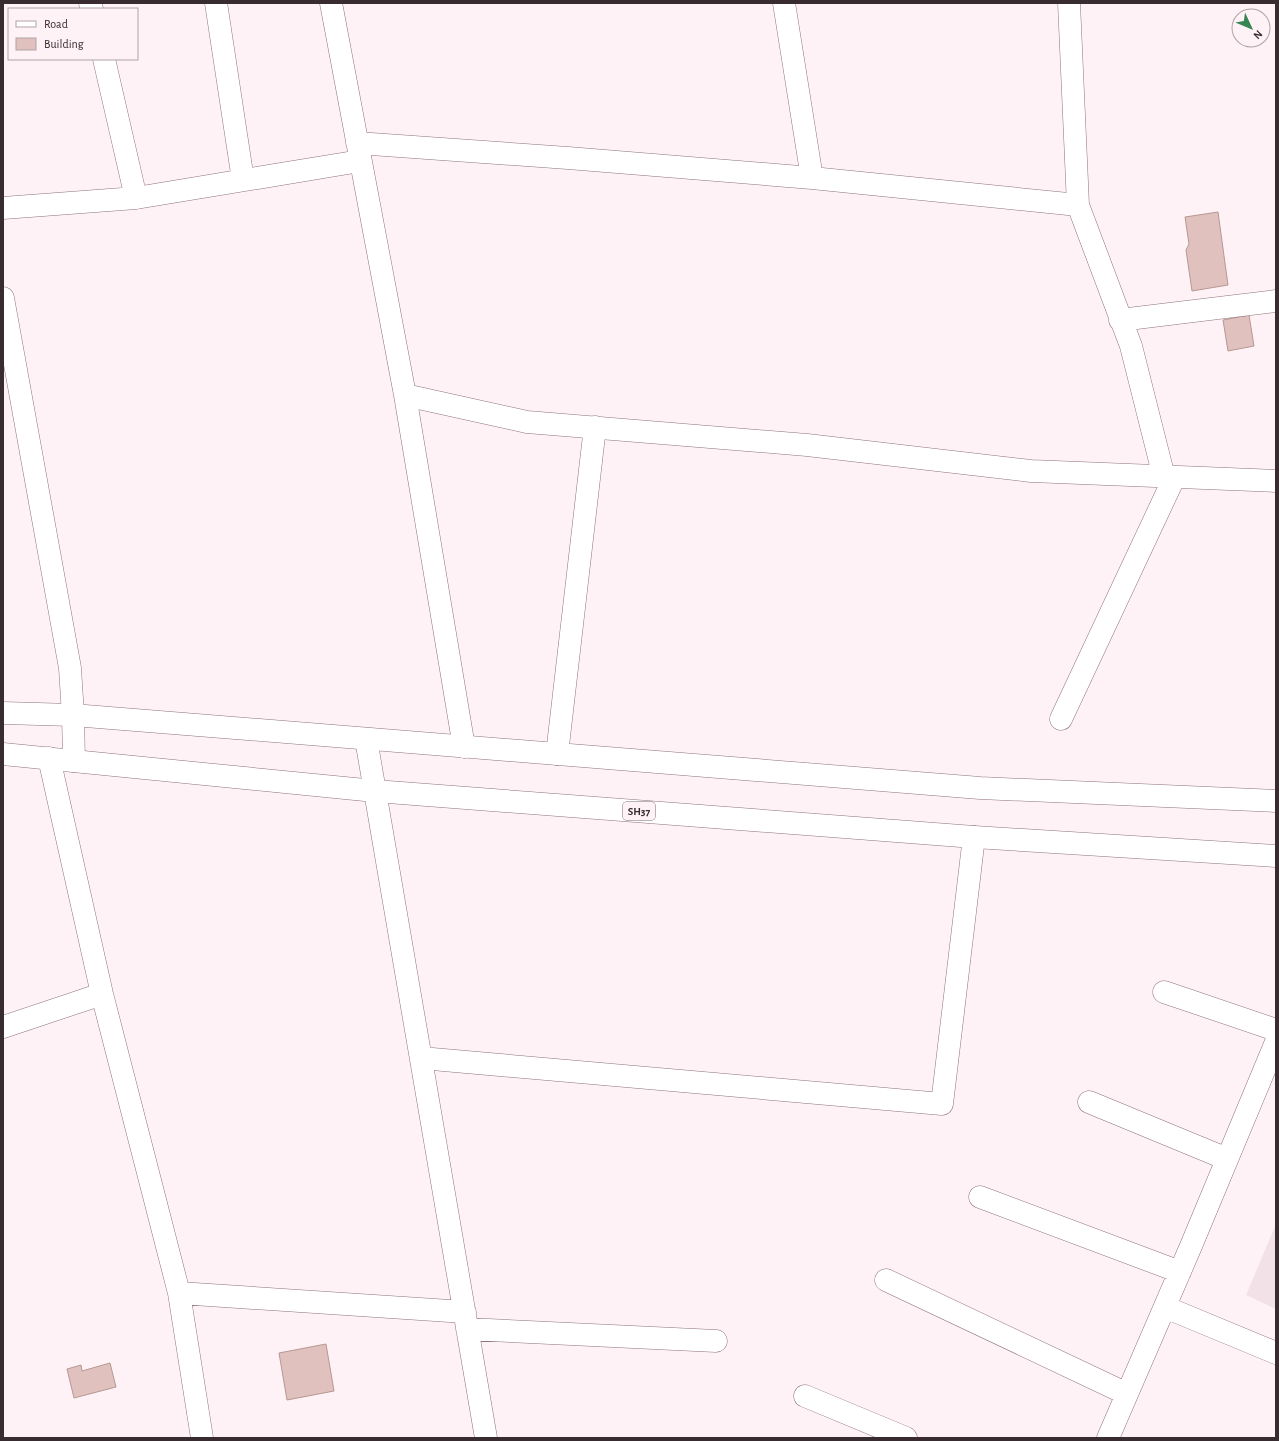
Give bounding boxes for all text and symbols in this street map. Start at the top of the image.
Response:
legend [8,8,138,60]
north arrow [1231,8,1271,48]
text: Road [44,18,68,30]
text: N [1251,28,1264,41]
text: Building [44,38,84,50]
road number: SH37 [623,802,655,820]

